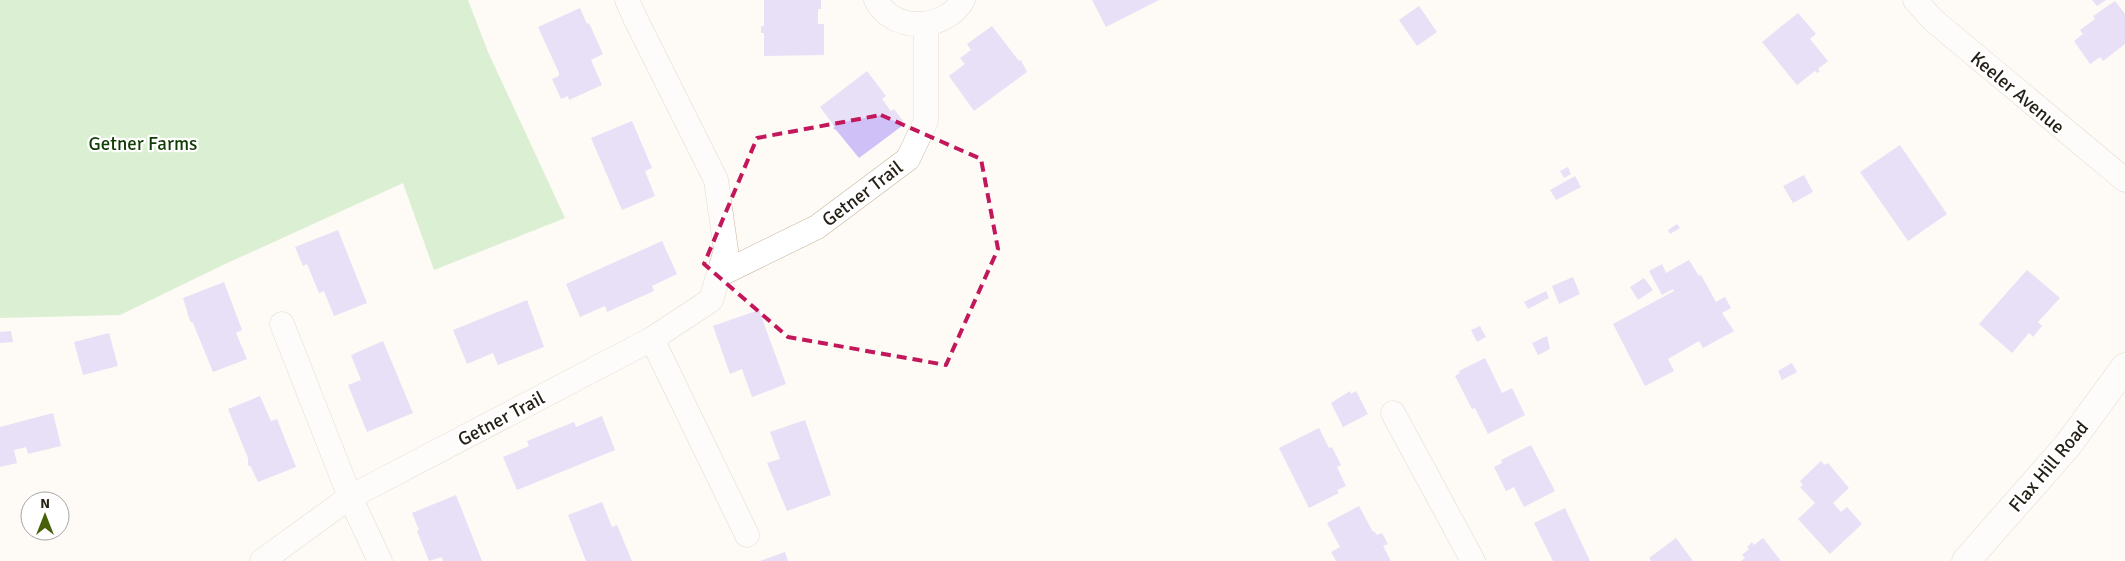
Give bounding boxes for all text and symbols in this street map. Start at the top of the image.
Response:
street label: Keeler Avenue [1965,46,2069,139]
park label: Getner Farms [89,132,197,156]
street label: Getner Trail [817,156,908,232]
street label: Getner Trail [454,386,549,452]
street label: Flax Hill Road [2004,416,2094,517]
north arrow [20,491,70,541]
text: N [40,495,50,512]

